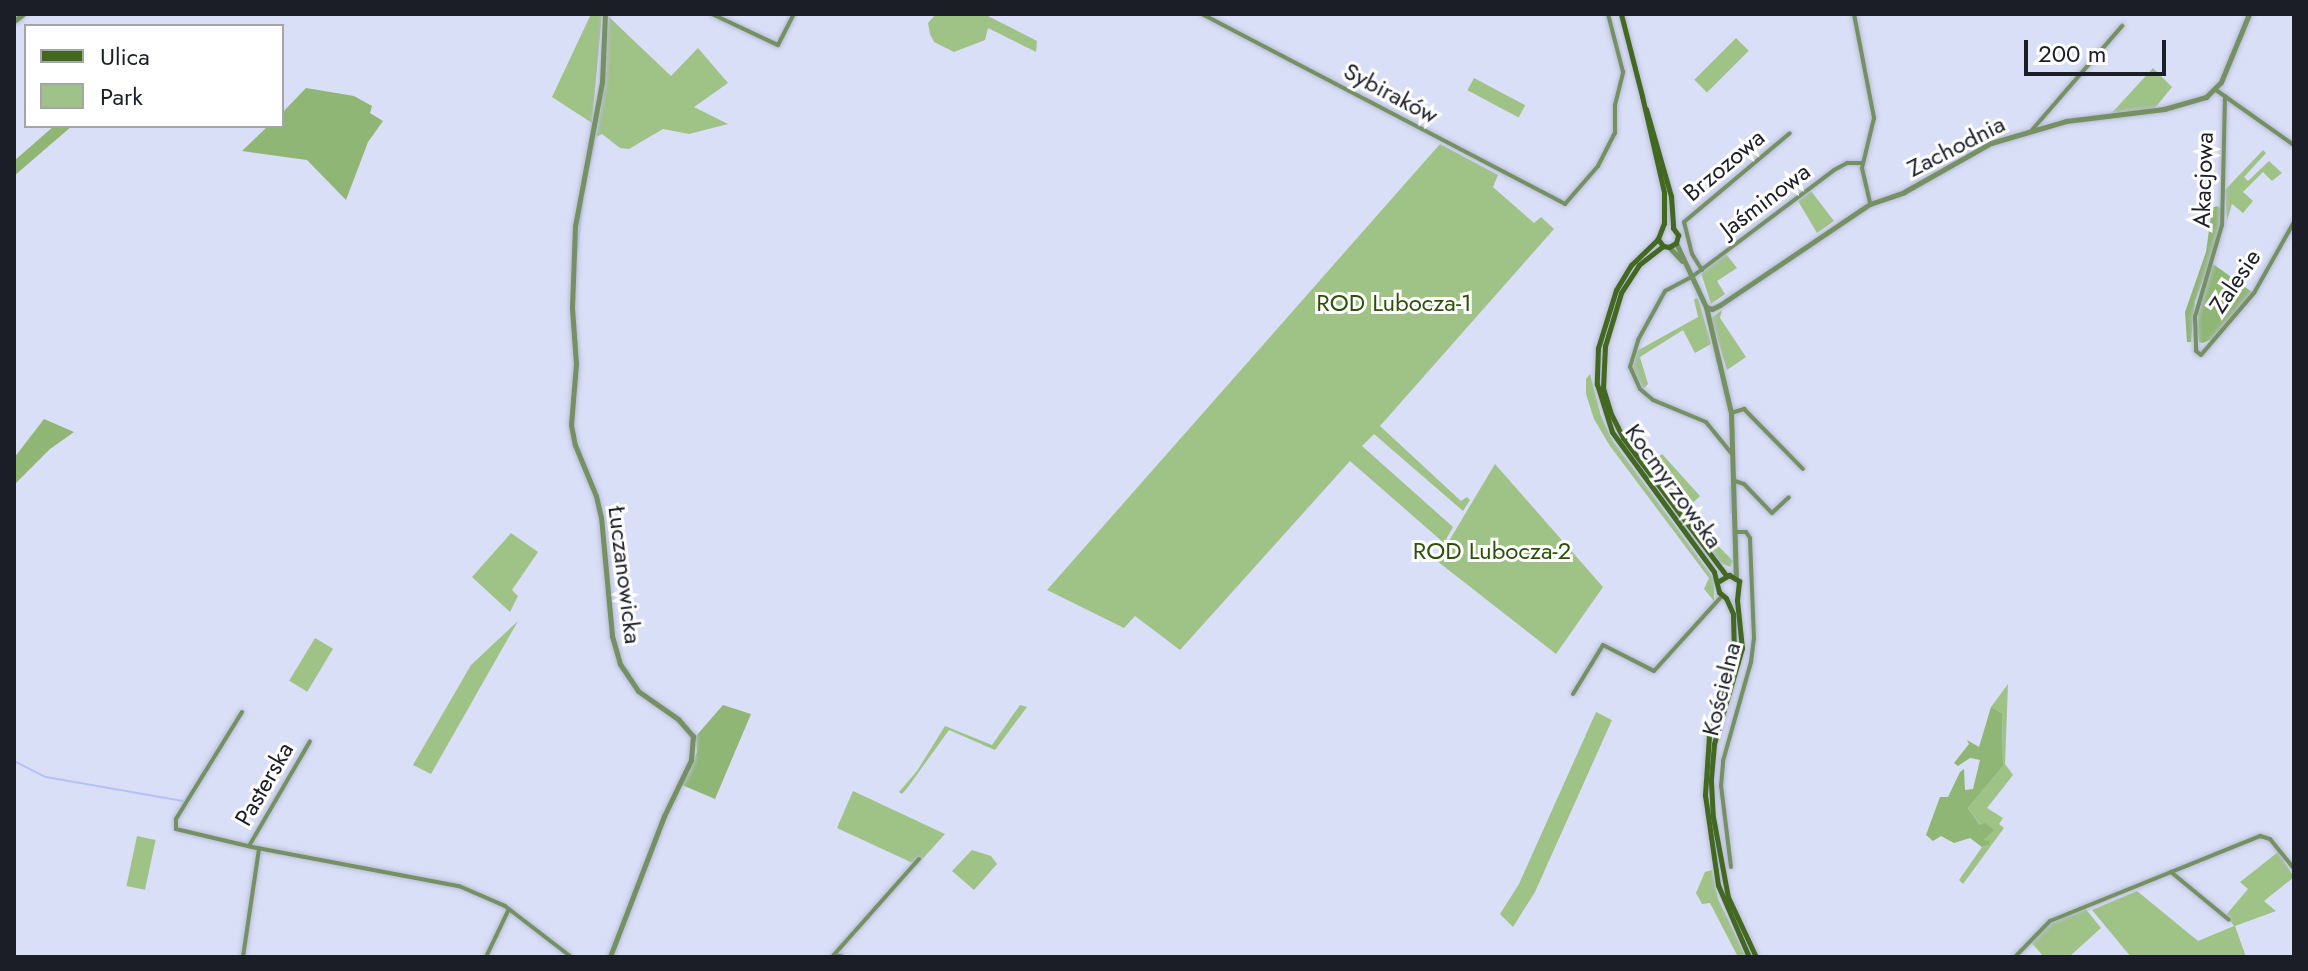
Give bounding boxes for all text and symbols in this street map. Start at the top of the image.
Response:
legend [24,24,284,128]
scale bar [2028,24,2170,74]
text: 200 m [2038,36,2106,71]
text: Ulica [100,39,150,74]
street label: Sybiraków [1339,56,1443,130]
text: Park [100,79,143,114]
street label: Zachodnia [1902,109,2010,183]
street label: Brzozowa [1678,123,1770,207]
street label: Akacjowa [2187,132,2219,228]
street label: Jaśminowa [1714,157,1816,243]
street label: Zalesie [2203,244,2267,318]
park label: ROD Lubocza-1 [1316,289,1472,317]
street label: Kocmyrzowska [1619,418,1729,554]
street label: Łuczanowicka [602,505,648,645]
park label: ROD Lubocza-2 [1413,537,1571,565]
street label: Kościelna [1695,639,1747,739]
street label: Pasterska [229,737,299,831]

